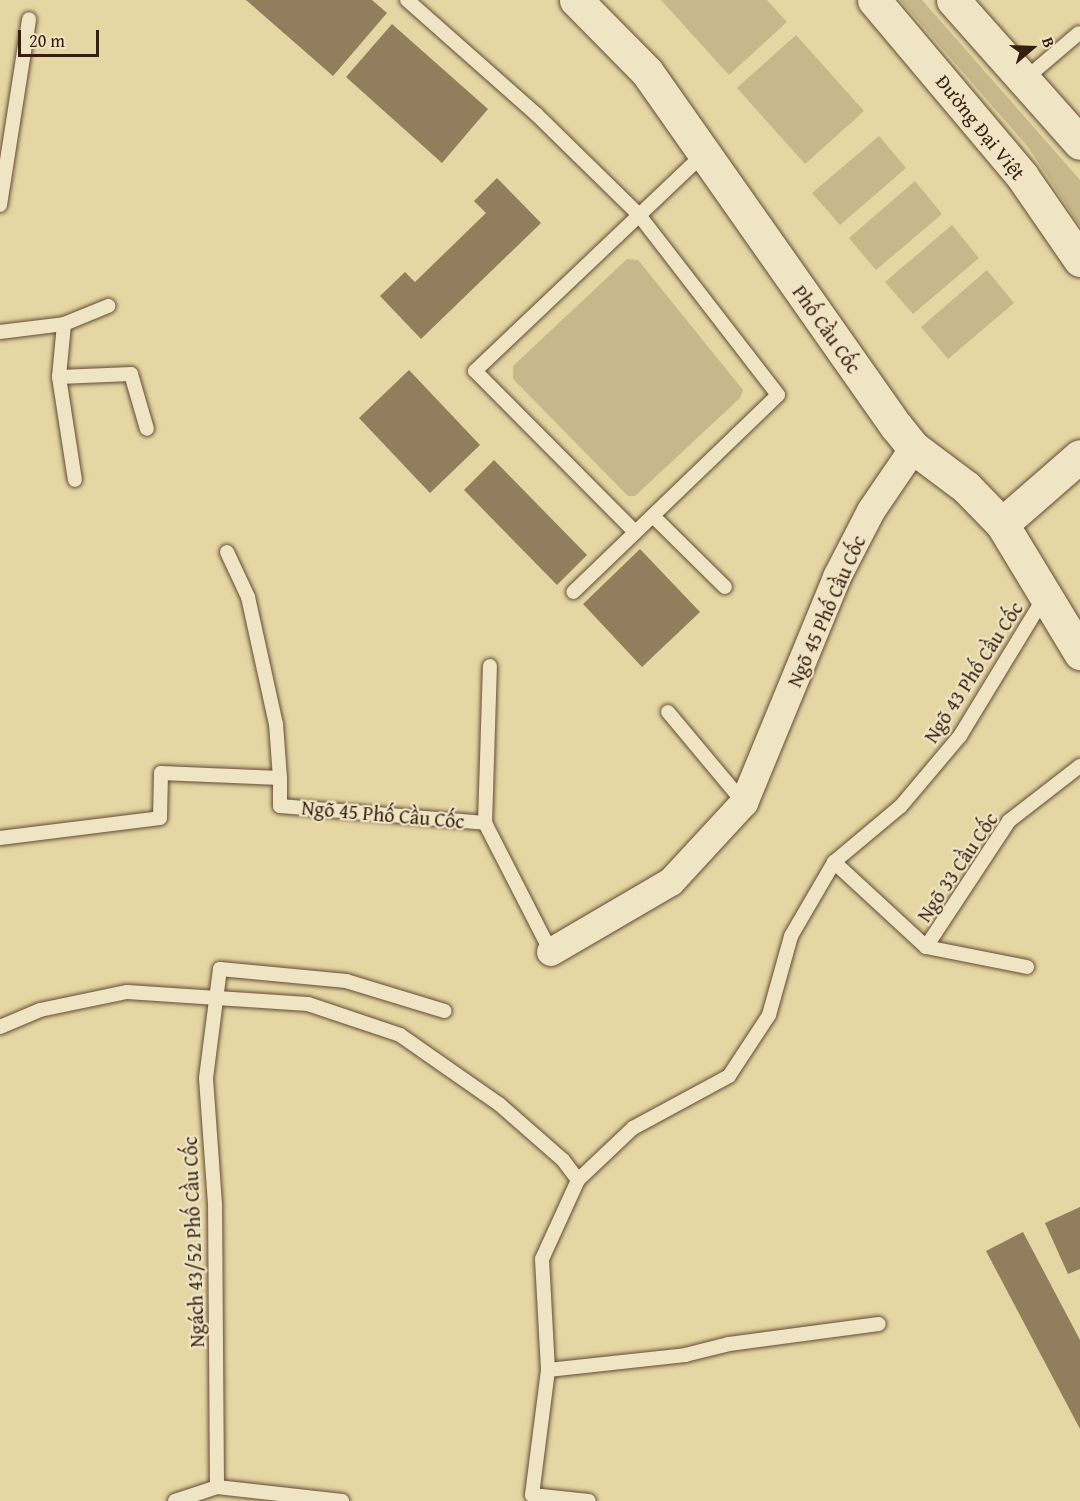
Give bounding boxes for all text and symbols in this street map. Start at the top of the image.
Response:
scale bar [21,18,102,56]
north arrow [1002,18,1062,78]
text: 20 m [29,27,65,54]
text: B [1036,34,1062,51]
street label: Đường Đại Việt [931,70,1031,184]
street label: Phố Cầu Cốc [788,280,866,378]
street label: Ngõ 45 Phố Cầu Cốc [782,531,870,691]
street label: Ngõ 43 Phố Cầu Cốc [918,597,1028,747]
street label: Ngõ 45 Phố Cầu Cốc [301,795,465,833]
street label: Ngõ 33 Cầu Cốc [912,808,1002,926]
street label: Ngách 43/52 Phố Cầu Cốc [177,1136,209,1348]

